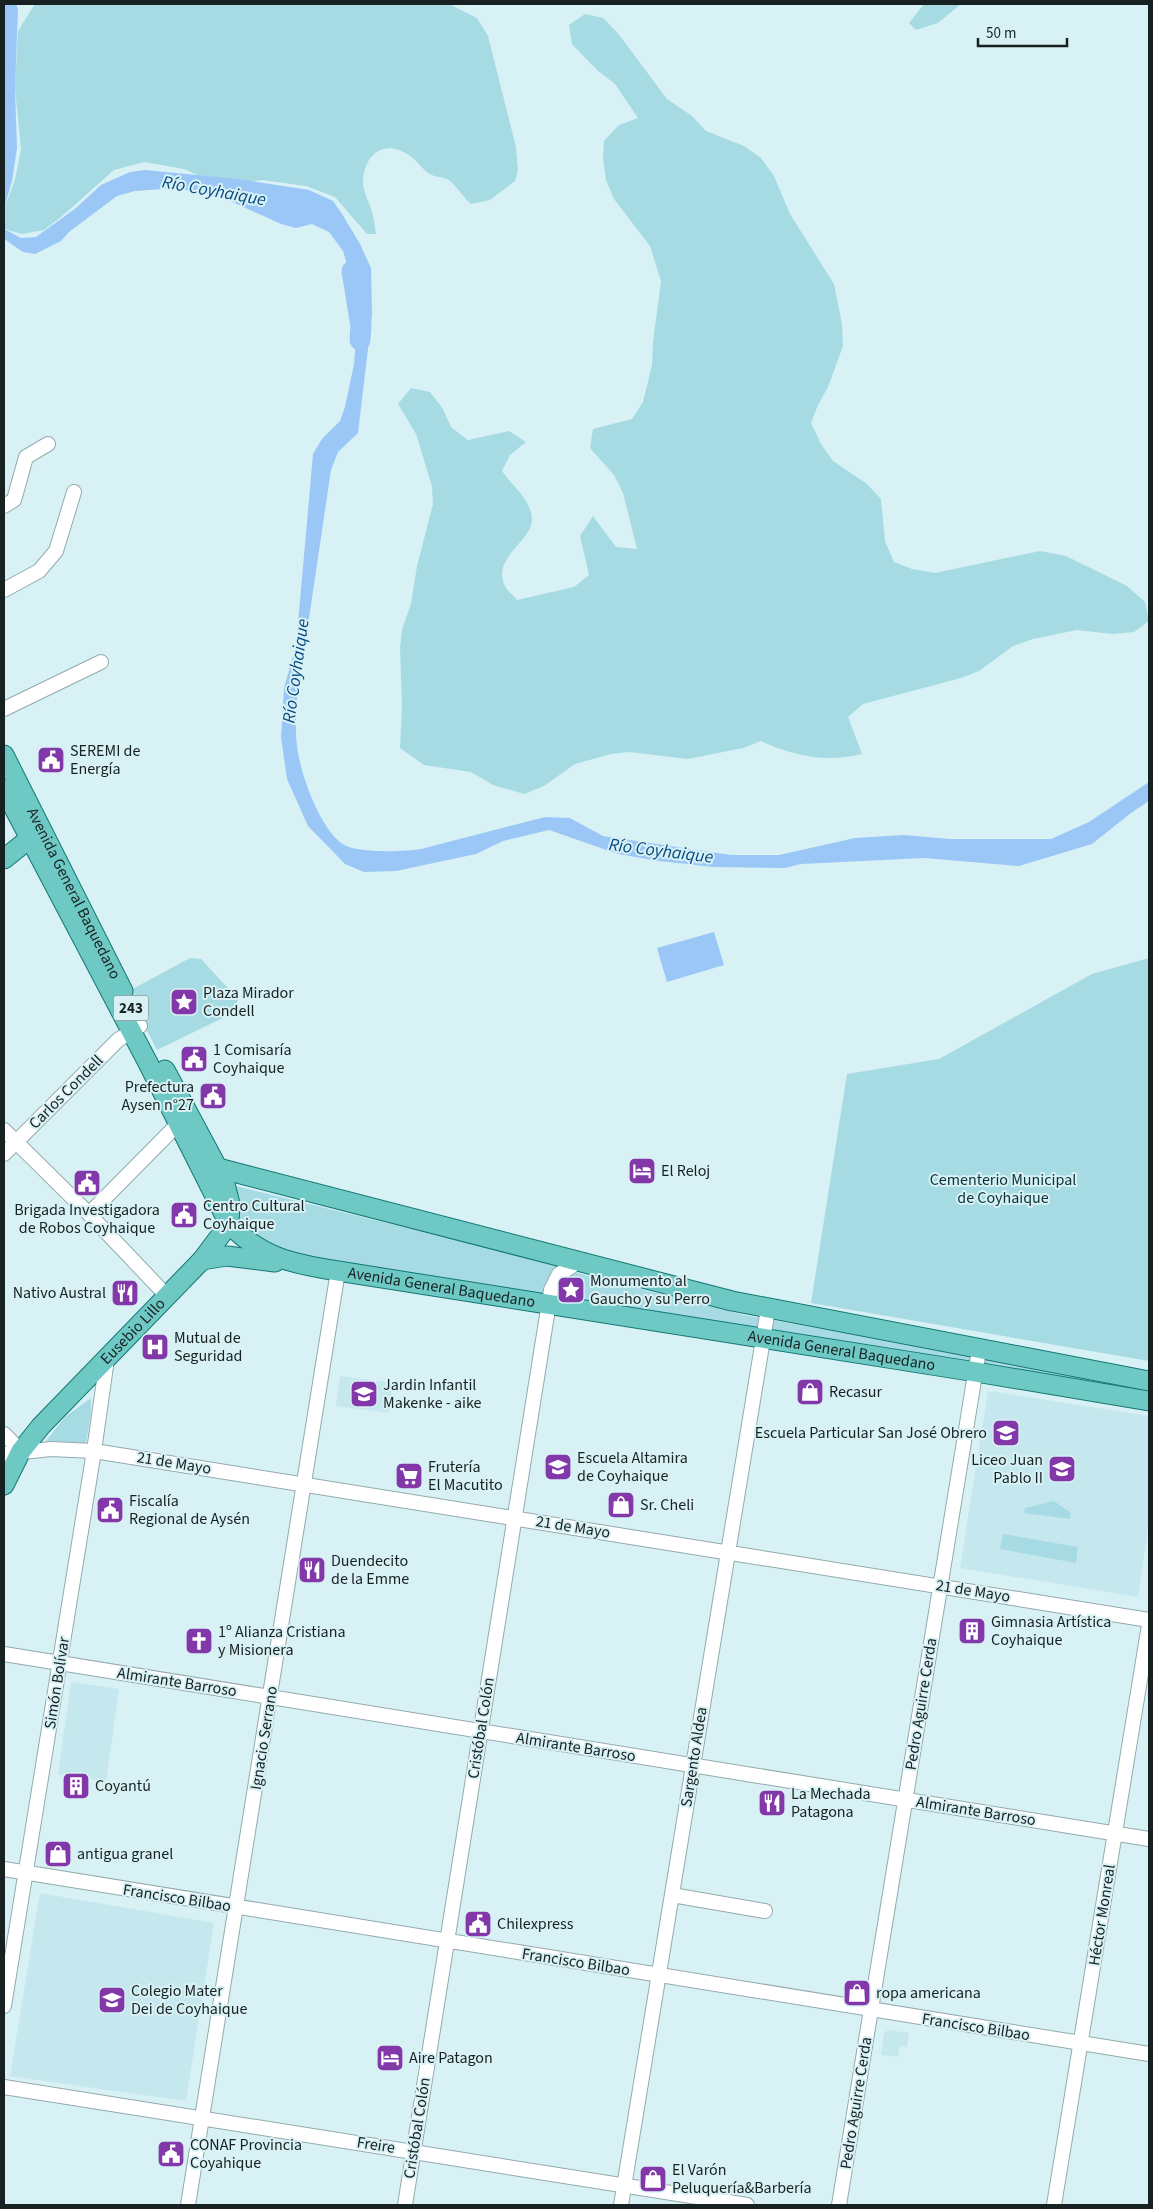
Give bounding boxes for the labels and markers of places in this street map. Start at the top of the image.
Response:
place label: SEREMI de Energía [70,740,140,780]
public building icon: SEREMI de Energía [36,745,66,775]
place label: Plaza Mirador Condell [203,982,294,1022]
place icon: Plaza Mirador Condell [169,987,199,1017]
place label: 1 Comisaría Coyhaique [213,1039,291,1079]
public building icon: 1 Comisaría Coyhaique [179,1044,209,1074]
place label: Prefectura Aysen n°27 [121,1076,194,1116]
public building icon: Prefectura Aysen n°27 [198,1081,228,1111]
hotel icon: El Reloj [627,1156,657,1186]
place label: El Reloj [661,1160,710,1182]
public building icon: Brigada Investigadora de Robos Coyhaique [72,1168,102,1198]
place label: Centro Cultural Coyhaique [203,1195,305,1235]
place label: Brigada Investigadora de Robos Coyhaique [14,1199,160,1239]
public building icon: Centro Cultural Coyhaique [169,1200,199,1230]
place label: Monumento al Gaucho y su Perro [590,1270,710,1310]
place icon: Monumento al Gaucho y su Perro [556,1275,586,1305]
restaurant icon: Nativo Austral [110,1278,140,1308]
place label: Nativo Austral [13,1282,106,1304]
place label: Mutual de Seguridad [174,1327,242,1367]
hospital icon: Mutual de Seguridad [140,1332,170,1362]
place label: Jardin Infantil Makenke - aike [383,1374,482,1414]
shop icon: Recasur [795,1377,825,1407]
school or university icon: Jardin Infantil Makenke - aike [349,1379,379,1409]
place label: Recasur [829,1381,882,1403]
school or university icon: Escuela Particular San José Obrero [991,1418,1021,1448]
place label: Escuela Particular San José Obrero [755,1422,987,1444]
place label: Escuela Altamira de Coyhaique [577,1447,688,1487]
place label: Liceo Juan Pablo II [971,1449,1043,1489]
school or university icon: Escuela Altamira de Coyhaique [543,1452,573,1482]
school or university icon: Liceo Juan Pablo II [1047,1454,1077,1484]
place label: Frutería El Macutito [428,1456,503,1496]
supermarket icon: Frutería El Macutito [394,1461,424,1491]
place label: Fiscalía Regional de Aysén [129,1490,250,1530]
shop icon: Sr. Cheli [606,1490,636,1520]
place label: Sr. Cheli [640,1494,694,1516]
public building icon: Fiscalía Regional de Aysén [95,1495,125,1525]
place label: Duendecito de la Emme [331,1550,409,1590]
restaurant icon: Duendecito de la Emme [297,1555,327,1585]
place label: Gimnasia Artística Coyhaique [991,1611,1111,1651]
building icon: Gimnasia Artística Coyhaique [957,1616,987,1646]
place label: 1º Alianza Cristiana y Misionera [218,1621,345,1661]
church icon: 1º Alianza Cristiana y Misionera [184,1626,214,1656]
building icon: Coyantú [61,1771,91,1801]
place label: Coyantú [95,1775,151,1797]
place label: La Mechada Patagona [791,1783,871,1823]
restaurant icon: La Mechada Patagona [757,1788,787,1818]
shop icon: antigua granel [43,1839,73,1869]
place label: antigua granel [77,1843,173,1865]
public building icon: Chilexpress [463,1909,493,1939]
place label: Chilexpress [497,1913,574,1935]
shop icon: ropa americana [842,1978,872,2008]
place label: Colegio Mater Dei de Coyhaique [131,1980,247,2020]
place label: ropa americana [876,1982,981,2004]
school or university icon: Colegio Mater Dei de Coyhaique [97,1985,127,2015]
hotel icon: Aire Patagon [375,2043,405,2073]
place label: Aire Patagon [409,2047,493,2069]
place label: CONAF Provincia Coyahique [190,2134,302,2174]
public building icon: CONAF Provincia Coyahique [156,2139,186,2169]
place label: El Varón Peluquería&Barbería [672,2159,812,2199]
shop icon: El Varón Peluquería&Barbería [638,2164,668,2194]

